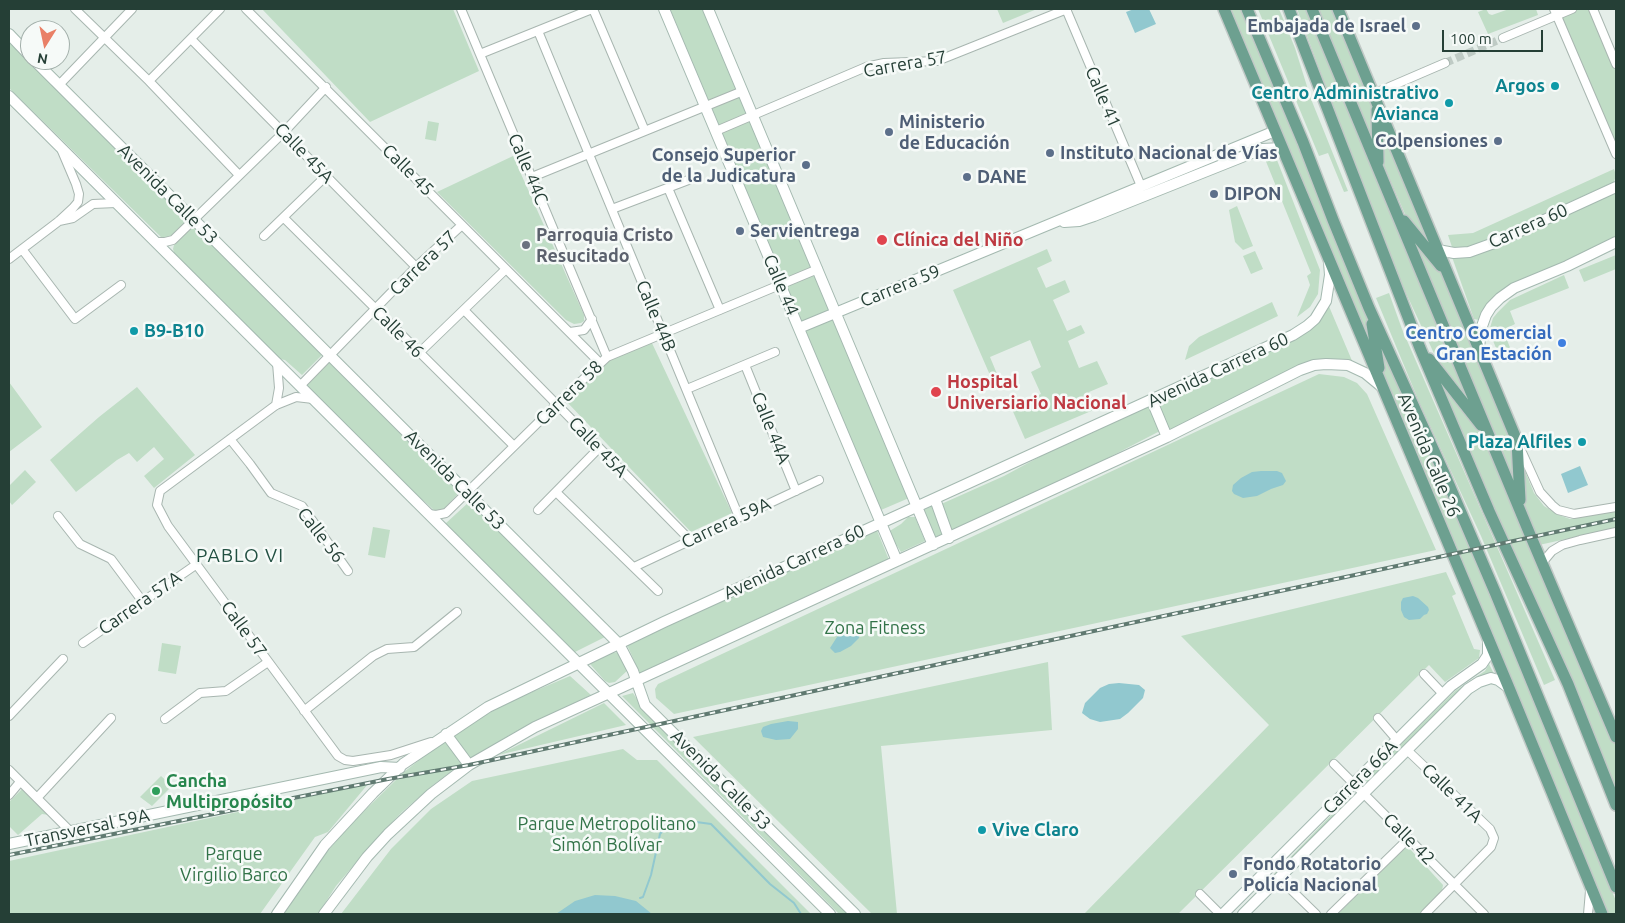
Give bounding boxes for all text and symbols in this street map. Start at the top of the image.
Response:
place label: Embajada de Israel [1247,15,1406,37]
north arrow [20,20,70,70]
marker: Embajada de Israel [1410,20,1422,32]
scale bar [1445,20,1546,52]
text: 100 m [1450,30,1492,47]
street label: Carrera 57 [862,46,948,82]
text: N [36,50,49,68]
street label: Calle 41 [1081,63,1125,131]
place label: Argos [1495,75,1545,97]
marker: Argos [1549,80,1561,92]
place label: Centro Administrativo Avianca [1251,82,1439,125]
marker: Centro Administrativo Avianca [1443,97,1455,109]
place label: Ministerio de Educación [899,111,1010,154]
street label: Calle 45A [270,118,338,188]
marker: Ministerio de Educación [883,126,895,138]
street label: Calle 44C [503,130,553,208]
place label: Colpensiones [1375,130,1488,152]
marker: Colpensiones [1492,135,1504,147]
street label: Avenida Calle 53 [113,139,223,249]
street label: Calle 45 [378,140,438,200]
place label: Instituto Nacional de Vías [1060,142,1278,164]
place label: Consejo Superior de la Judicatura [652,144,796,186]
marker: Instituto Nacional de Vías [1044,147,1056,159]
marker: Consejo Superior de la Judicatura [800,159,812,171]
place label: DANE [977,166,1027,188]
marker: DANE [961,171,973,183]
place label: DIPON [1224,183,1282,205]
marker: DIPON [1208,188,1220,200]
street label: Carrera 60 [1485,199,1571,253]
place label: Servientrega [750,220,860,242]
place label: Parroquia Cristo Resucitado [536,224,673,266]
marker: Servientrega [734,225,746,237]
street label: Carrera 57 [385,226,461,300]
place label: Clínica del Niño [893,229,1024,251]
marker: Clínica del Niño [875,233,889,247]
marker: Parroquia Cristo Resucitado [520,239,532,251]
street label: Calle 44 [759,251,803,319]
street label: Carrera 59 [857,260,943,312]
street label: Calle 44B [631,277,681,355]
street label: Calle 46 [368,302,428,362]
place label: B9-B10 [144,320,204,342]
place label: Centro Comercial Gran Estación [1405,322,1552,364]
marker: B9-B10 [128,325,140,337]
street label: Avenida Carrera 60 [1144,328,1292,412]
marker: Centro Comercial Gran Estación [1556,337,1568,349]
street label: Carrera 58 [531,356,607,430]
place label: Hospital Universiario Nacional [947,371,1127,414]
marker: Hospital Universiario Nacional [929,385,943,399]
street label: Calle 44A [747,389,795,467]
street label: Avenida Calle 26 [1393,390,1465,520]
street label: Calle 45A [564,412,632,482]
street label: Avenida Calle 53 [400,425,510,535]
place label: Plaza Alfiles [1468,431,1572,453]
marker: Plaza Alfiles [1576,436,1588,448]
street label: Carrera 59A [678,493,774,553]
street label: Calle 56 [293,503,349,567]
street label: Avenida Carrera 60 [720,520,868,604]
district label: PABLO VI [195,545,285,567]
street label: Carrera 57A [94,567,186,639]
street label: Calle 57 [216,597,272,661]
park label: Zona Fitness [825,617,925,639]
street label: Avenida Calle 53 [666,725,776,835]
street label: Carrera 66A [1318,735,1402,819]
street label: Calle 41A [1417,759,1487,827]
place label: Cancha Multipropósito [166,770,293,812]
marker: Cancha Multipropósito [150,785,162,797]
street label: Transversal 59A [23,804,151,852]
street label: Calle 42 [1379,809,1439,869]
park label: Parque Metropolitano Simón Bolívar [518,813,696,856]
place label: Vive Claro [992,819,1079,841]
marker: Vive Claro [976,824,988,836]
park label: Parque Virgilio Barco [180,843,288,886]
place label: Fondo Rotatorio Policía Nacional [1243,853,1381,896]
marker: Fondo Rotatorio Policía Nacional [1227,868,1239,880]

